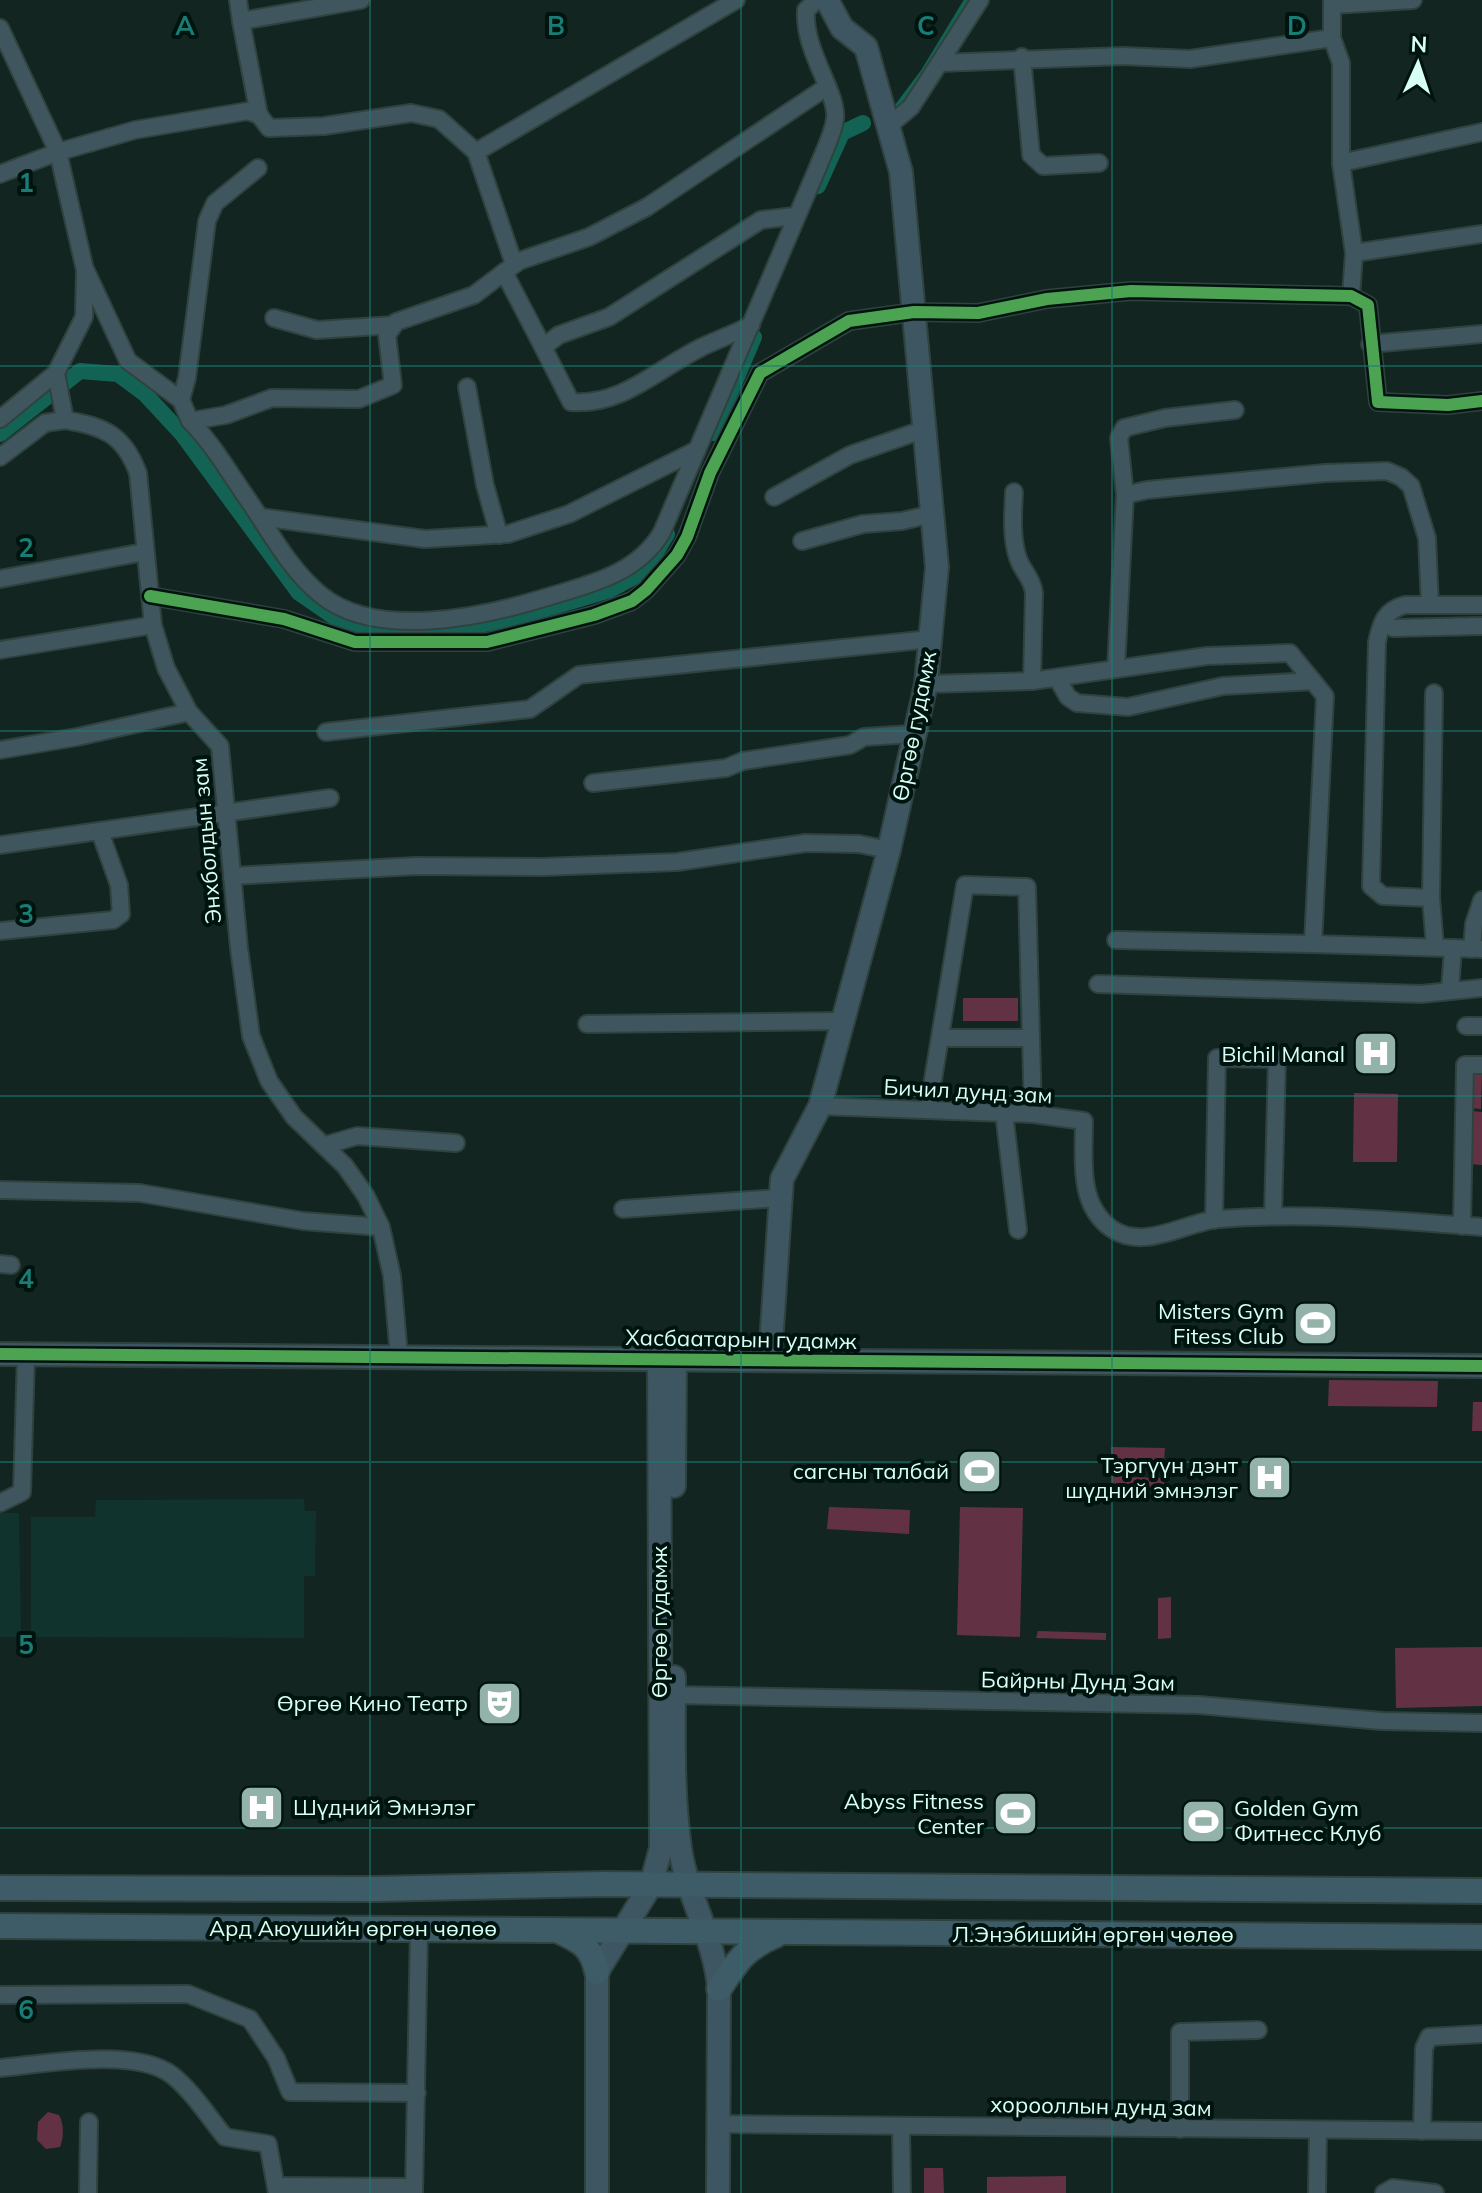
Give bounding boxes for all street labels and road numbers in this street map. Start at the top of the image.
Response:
street label: Өргөө гудамж [886,648,942,803]
street label: Энхболдын зам [185,757,227,925]
street label: Бичил дунд зам [883,1073,1053,1109]
street label: Хасбаатарын гудамж [625,1323,857,1355]
street label: Өргөө гудамж [645,1546,673,1698]
street label: Байрны Дунд Зам [981,1665,1175,1697]
street label: Ард Аюушийн өргөн чөлөө [209,1914,497,1942]
street label: Л.Энэбишийн өргөн чөлөө [952,1920,1234,1948]
street label: хорооллын дунд зам [990,2090,1212,2122]

